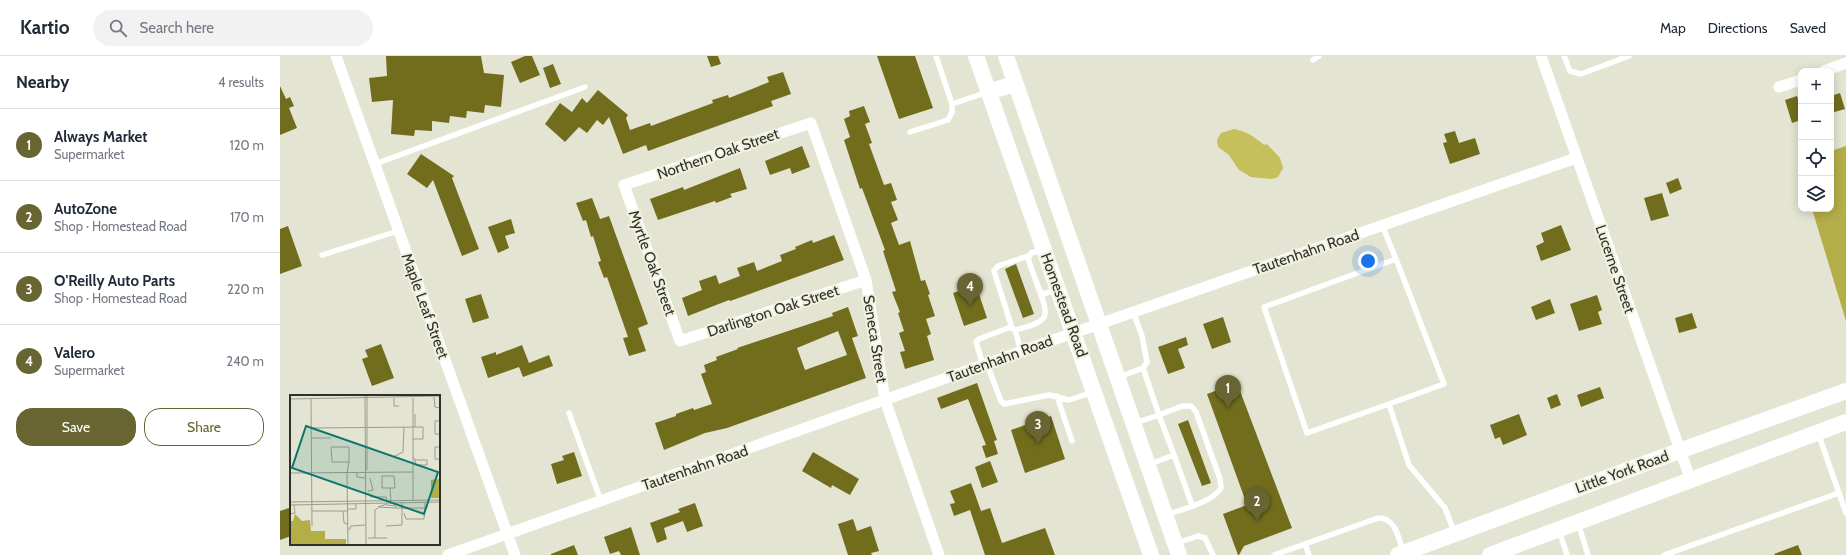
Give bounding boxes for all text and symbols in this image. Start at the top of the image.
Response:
search box [93,10,373,46]
text: Kartio [20,16,69,39]
icon: search [107,17,129,39]
text: Search here [139,19,214,37]
text: Map [1660,19,1686,37]
text: Directions [1708,19,1768,37]
text: Saved [1790,19,1826,37]
map controls [1798,68,1834,212]
button: + [1798,68,1834,104]
text: Nearby [16,72,69,92]
text: 4 results [218,74,264,90]
button: − [1798,104,1834,140]
street label: Northern Oak Street [655,125,781,183]
text: Always Market [54,128,147,146]
text: 1 [27,137,31,153]
text: 120 m [230,137,264,153]
button: locate [1798,140,1834,176]
text: Supermarket [54,146,125,162]
button: layers [1798,176,1834,212]
text: AutoZone [54,200,117,218]
street label: Myrtle Oak Street [625,208,679,318]
text: 2 [26,209,32,225]
text: 170 m [230,209,264,225]
text: Shop · Homestead Road [54,218,187,234]
street label: Lucerne Street [1591,222,1639,316]
street label: Tautenhahn Road [1251,225,1361,279]
street label: Homestead Road [1037,250,1091,360]
street label: Maple Leaf Street [398,251,452,361]
your location [1358,251,1378,271]
text: O'Reilly Auto Parts [54,272,175,290]
pin: 4 [957,273,983,306]
text: 3 [25,281,33,297]
text: 220 m [227,281,264,297]
street label: Darlington Oak Street [705,281,841,341]
text: Shop · Homestead Road [54,290,187,306]
street label: Seneca Street [859,294,891,384]
street label: Tautenhahn Road [945,332,1055,386]
text: Valero [54,344,95,362]
text: 4 [25,353,33,369]
text: 240 m [226,353,264,369]
text: Supermarket [54,362,125,378]
pin: 1 [1215,375,1241,408]
inset map [290,395,440,545]
button: Save [16,408,136,446]
button: Share [144,408,264,446]
pin: 3 [1025,411,1051,444]
street label: Tautenhahn Road [640,441,750,495]
street label: Little York Road [1573,447,1671,497]
pin: 2 [1244,488,1270,521]

